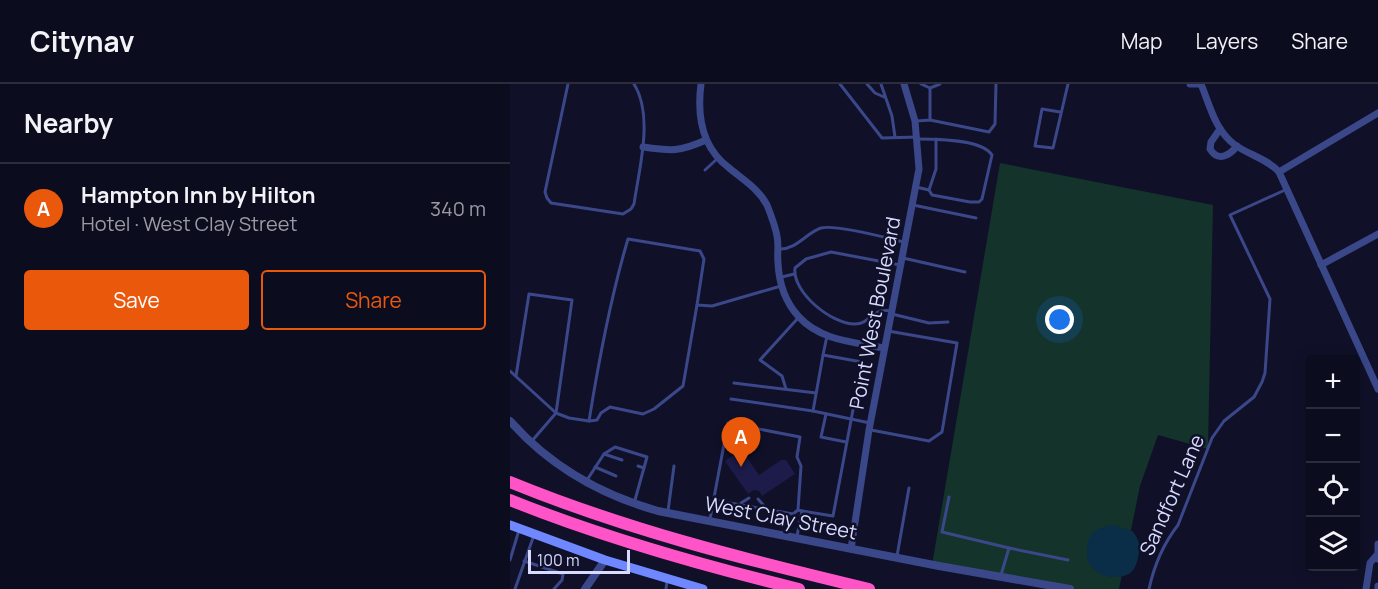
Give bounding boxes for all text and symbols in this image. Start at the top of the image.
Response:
text: Citynav [30,22,134,60]
text: Map [1121,27,1162,55]
text: Layers [1195,27,1258,55]
text: Share [1291,27,1348,55]
text: Nearby [24,105,113,141]
text: Hampton Inn by Hilton [81,180,316,210]
text: A [37,195,50,222]
text: 340 m [430,195,486,222]
text: Hotel · West Clay Street [81,210,298,237]
street label: Point West Boulevard [843,214,906,411]
button: Save [24,270,249,330]
button: Share [261,270,486,330]
your location [1045,305,1074,334]
map controls [1306,355,1360,571]
button: + [1306,355,1360,409]
button: − [1306,409,1360,463]
pin: A [722,418,760,467]
street label: Sandfort Lane [1133,430,1210,560]
button: locate [1306,463,1360,517]
street label: West Clay Street [703,490,860,546]
button: layers [1306,517,1360,571]
scale bar [528,547,630,574]
text: 100 m [537,549,580,571]

